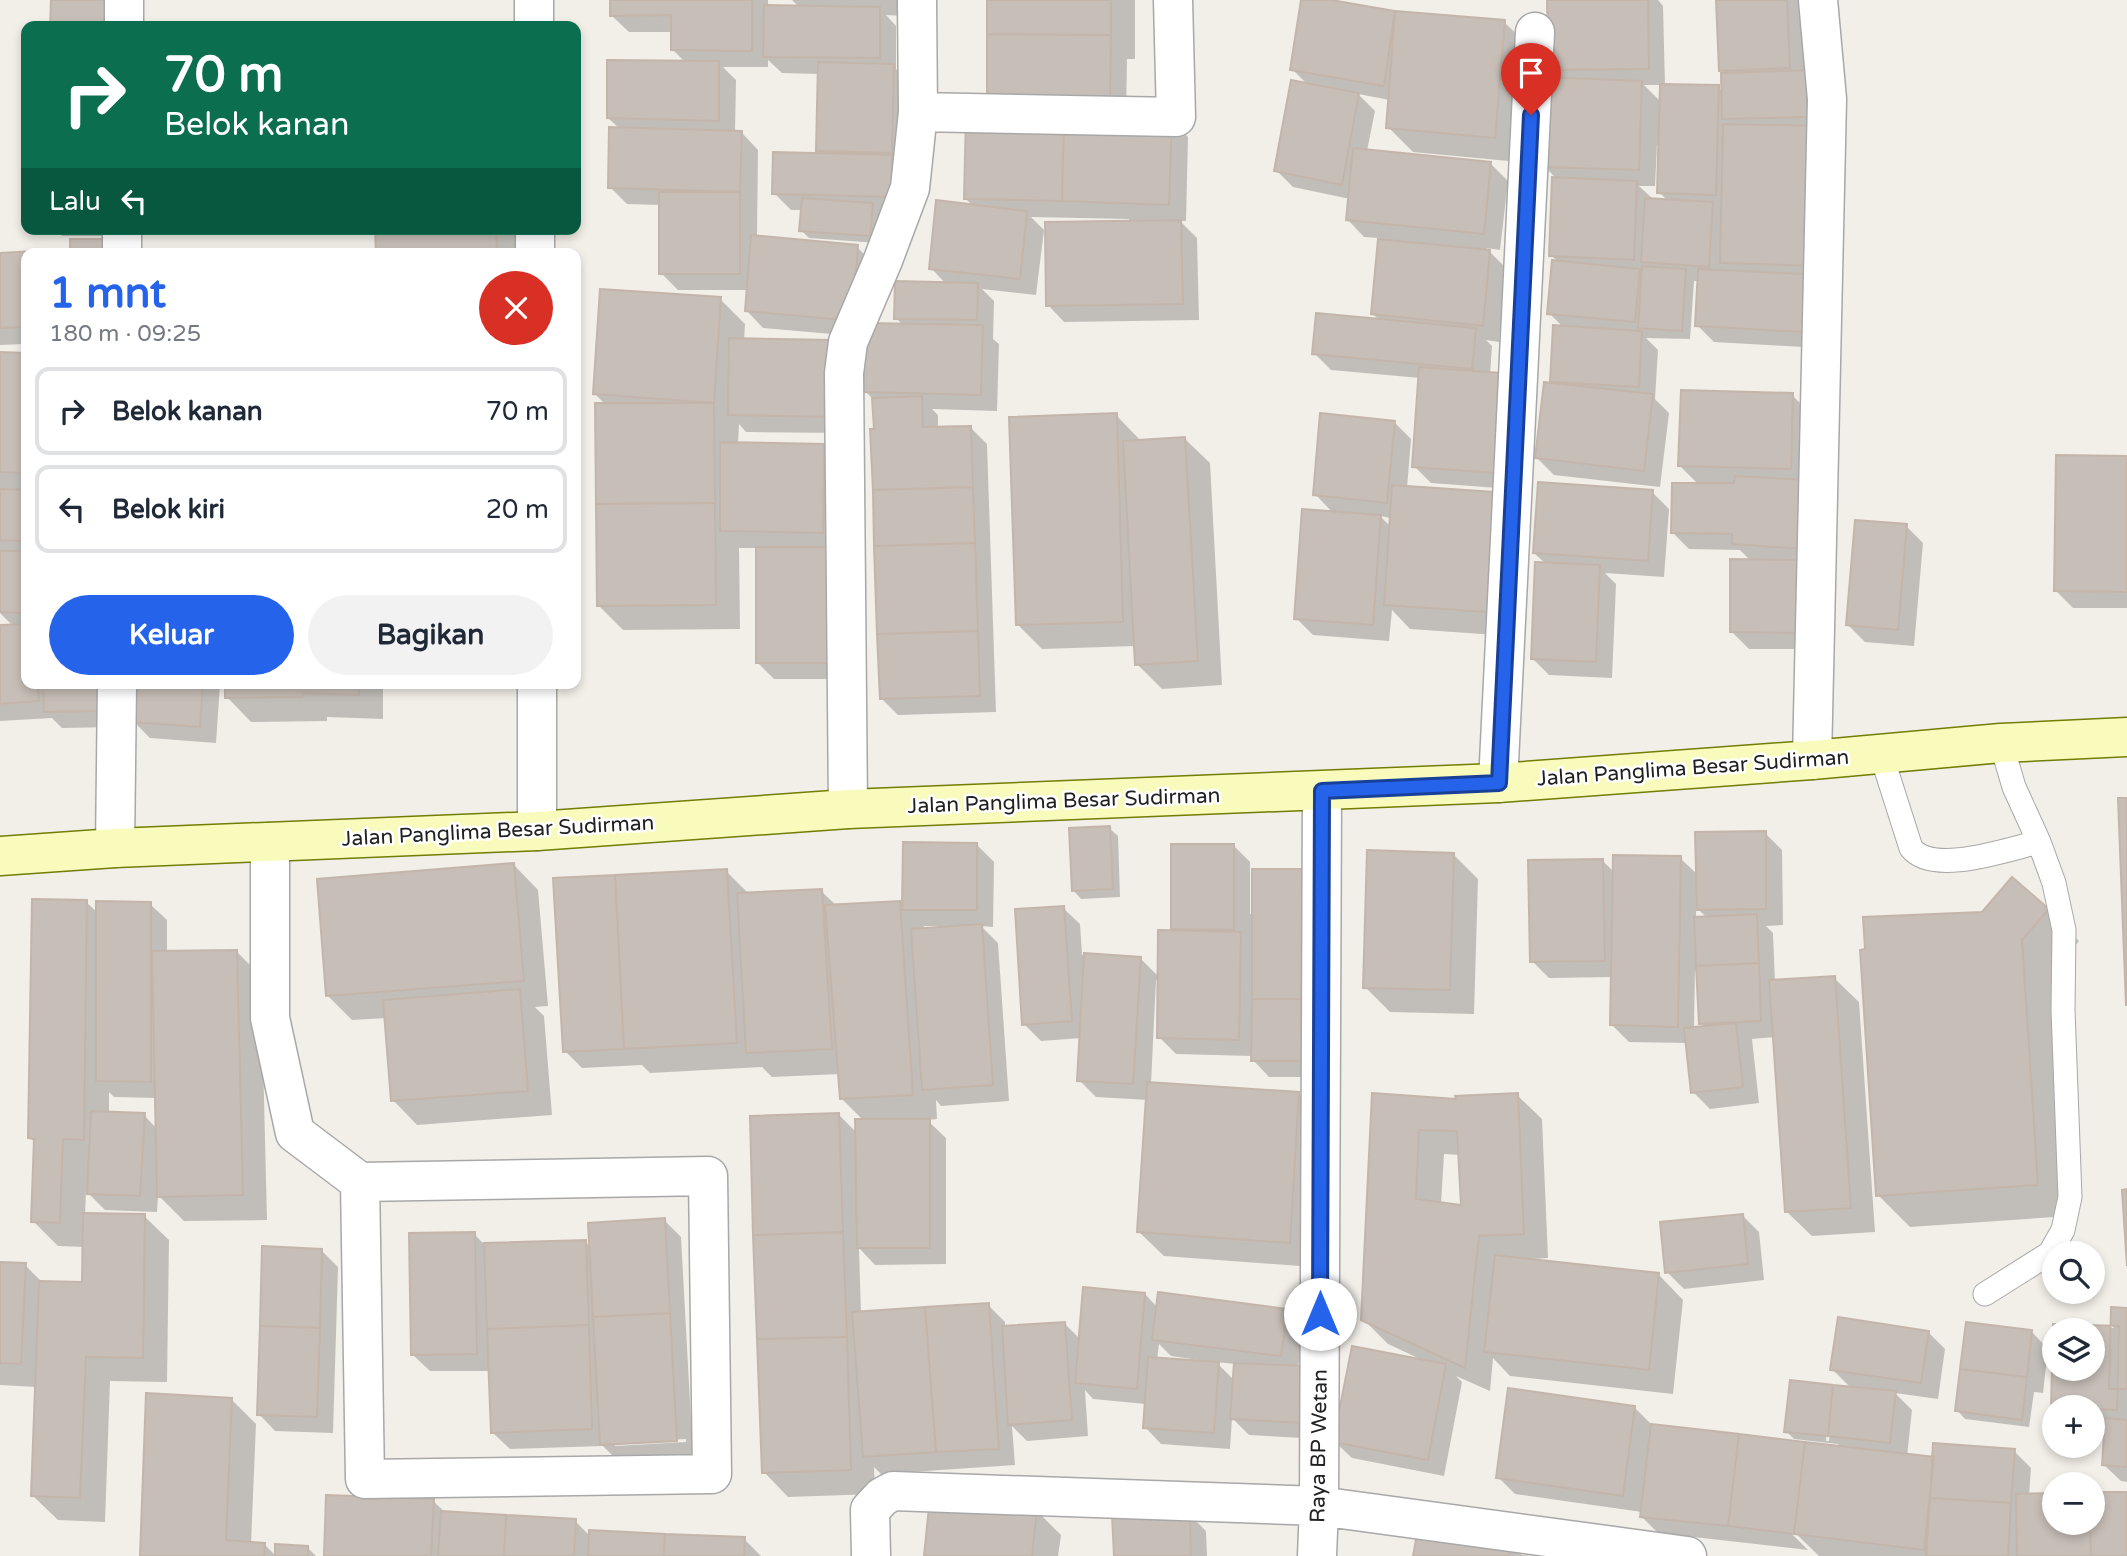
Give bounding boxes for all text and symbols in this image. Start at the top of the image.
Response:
pin [1501,43,1561,115]
text: 70 m [164,46,283,105]
icon: right [49,49,140,140]
icon: arrive [1512,54,1550,92]
text: Belok kanan [164,106,349,144]
icon: left [115,182,153,220]
text: Lalu [49,186,101,217]
text: 1 mnt [49,268,166,319]
button: close [479,271,553,345]
text: 180 m · 09:25 [49,320,201,348]
icon: right [53,392,91,430]
text: Belok kanan [112,396,263,427]
text: 70 m [486,396,549,427]
icon: left [53,490,91,528]
text: Belok kiri [112,494,225,525]
text: 20 m [486,494,549,525]
button: Keluar [49,595,294,675]
button: Bagikan [308,595,553,675]
street label: Jalan Panglima Besar Sudirman [1536,745,1850,791]
street label: Jalan Panglima Besar Sudirman [907,783,1221,819]
street label: Jalan Panglima Besar Sudirman [341,810,655,852]
map controls [2042,1241,2105,1535]
button: search [2042,1241,2105,1304]
position arrow [1283,1277,1357,1351]
button: layers [2042,1318,2105,1381]
street label: Raya BP Wetan [1305,1369,1333,1523]
button: + [2042,1395,2105,1458]
button: − [2042,1472,2105,1535]

